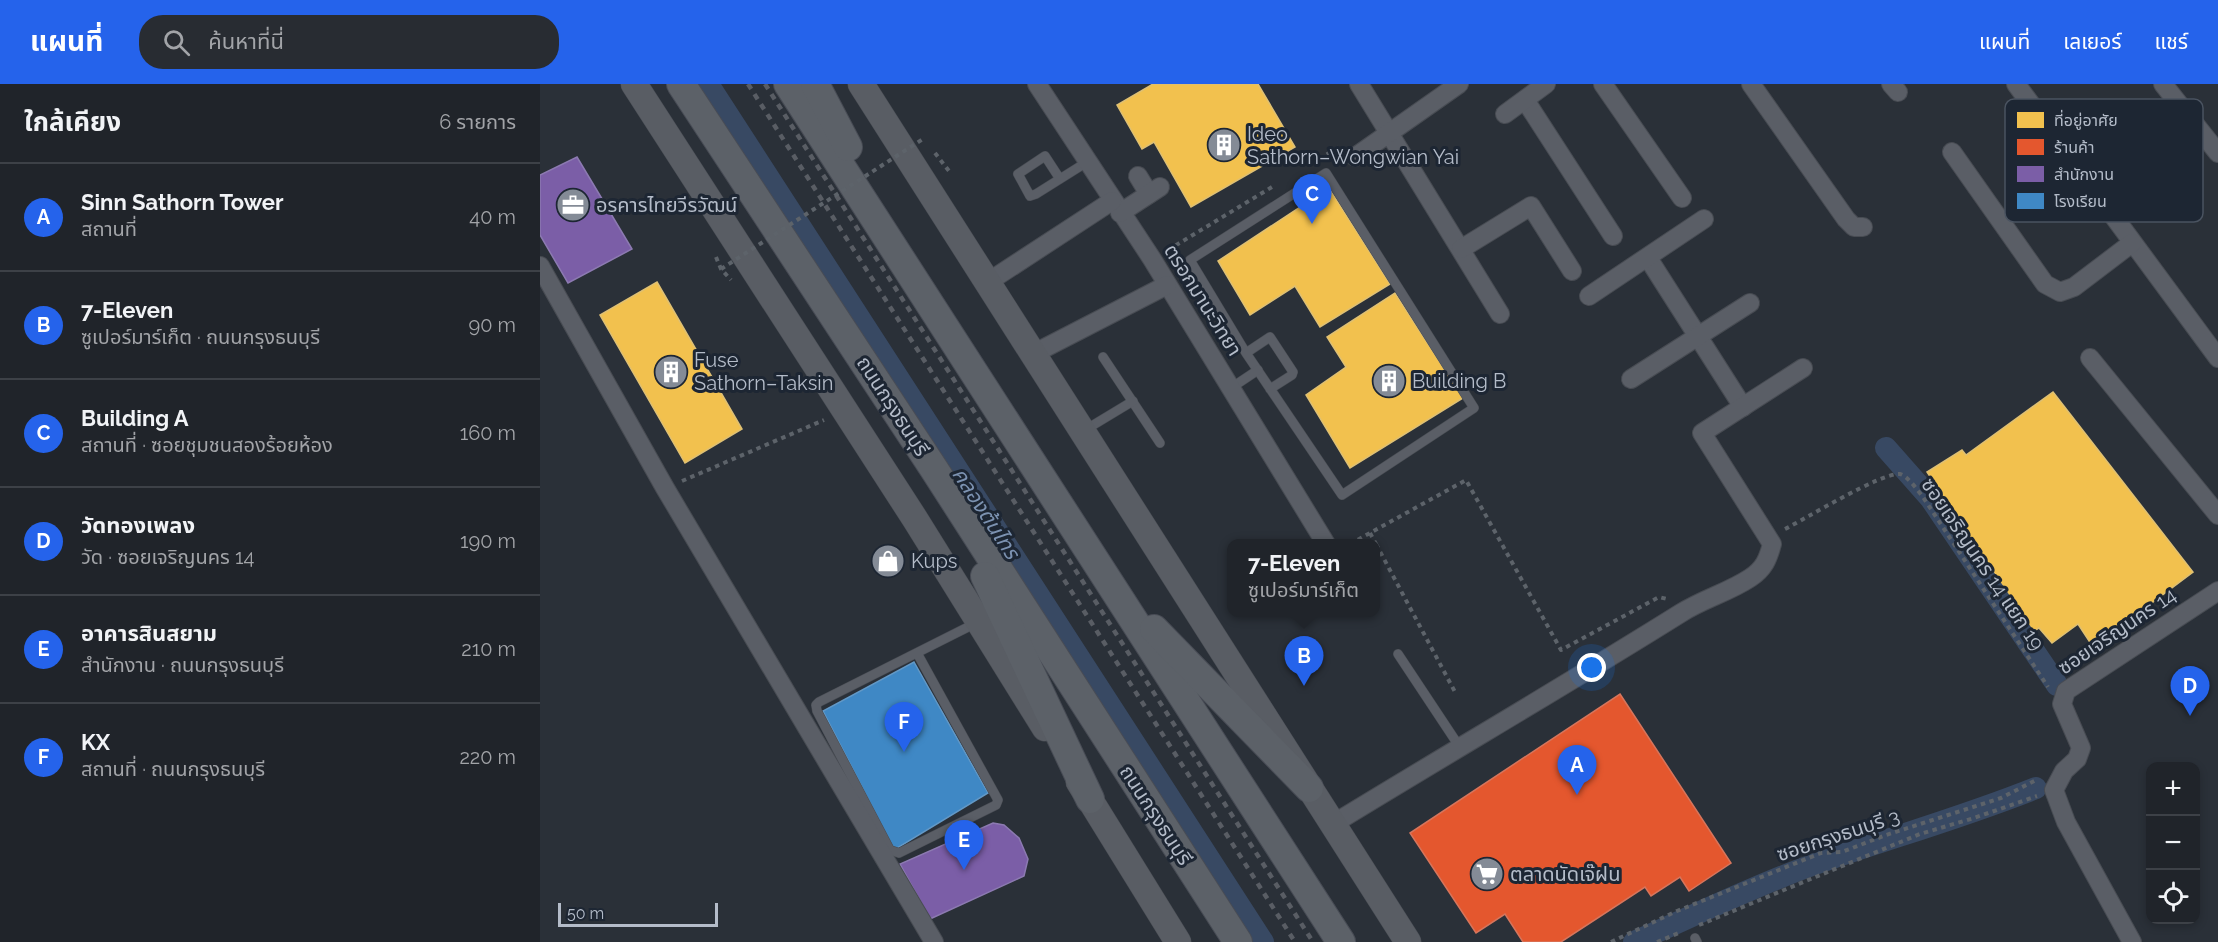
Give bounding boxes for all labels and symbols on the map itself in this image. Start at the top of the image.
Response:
legend [2005,99,2203,222]
text: ที่อยู่อาศัย [2054,109,2118,130]
place label: Ideo Sathorn–Wongwian Yai [1247,122,1459,169]
building icon: Ideo Sathorn–Wongwian Yai [1206,127,1242,163]
text: ร้านค้า [2054,138,2094,157]
text: สำนักงาน [2054,165,2114,184]
pin: C [1292,174,1332,224]
office icon: อรคารไทยวีรวัฒน์ [555,187,591,223]
text: โรงเรียน [2054,192,2107,211]
place label: อรคารไทยวีรวัฒน์ [596,193,737,217]
street label: ตรอกมานะวิทยา [1159,240,1247,360]
place label: Fuse Sathorn–Taksin [694,348,833,395]
street label: ถนนกรุงธนบุรี [852,352,934,460]
building icon: Fuse Sathorn–Taksin [653,354,689,390]
building icon: Building B [1371,363,1407,399]
place label: Building B [1412,369,1506,393]
water label: คลองต้นไทร [947,463,1026,565]
street label: ซอยเจริญนคร 14 แยก 19 [1916,473,2050,655]
shop icon: Kups [870,543,906,579]
place label: Kups [911,549,957,573]
street label: ซอยเจริญนคร 14 [2053,583,2181,679]
pin: B [1284,636,1323,686]
your location [1577,653,1606,682]
pin: D [2170,666,2210,716]
pin: F [884,702,924,752]
pin: A [1558,746,1596,795]
street label: ถนนกรุงธนบุรี [1115,761,1197,869]
street label: ซอยกรุงธนบุรี 3 [1774,804,1902,866]
pin: E [944,820,984,870]
supermarket icon: ตลาดนัดเจ๊ฝน [1469,856,1505,892]
place label: ตลาดนัดเจ๊ฝน [1510,862,1620,886]
scale bar [558,900,718,928]

